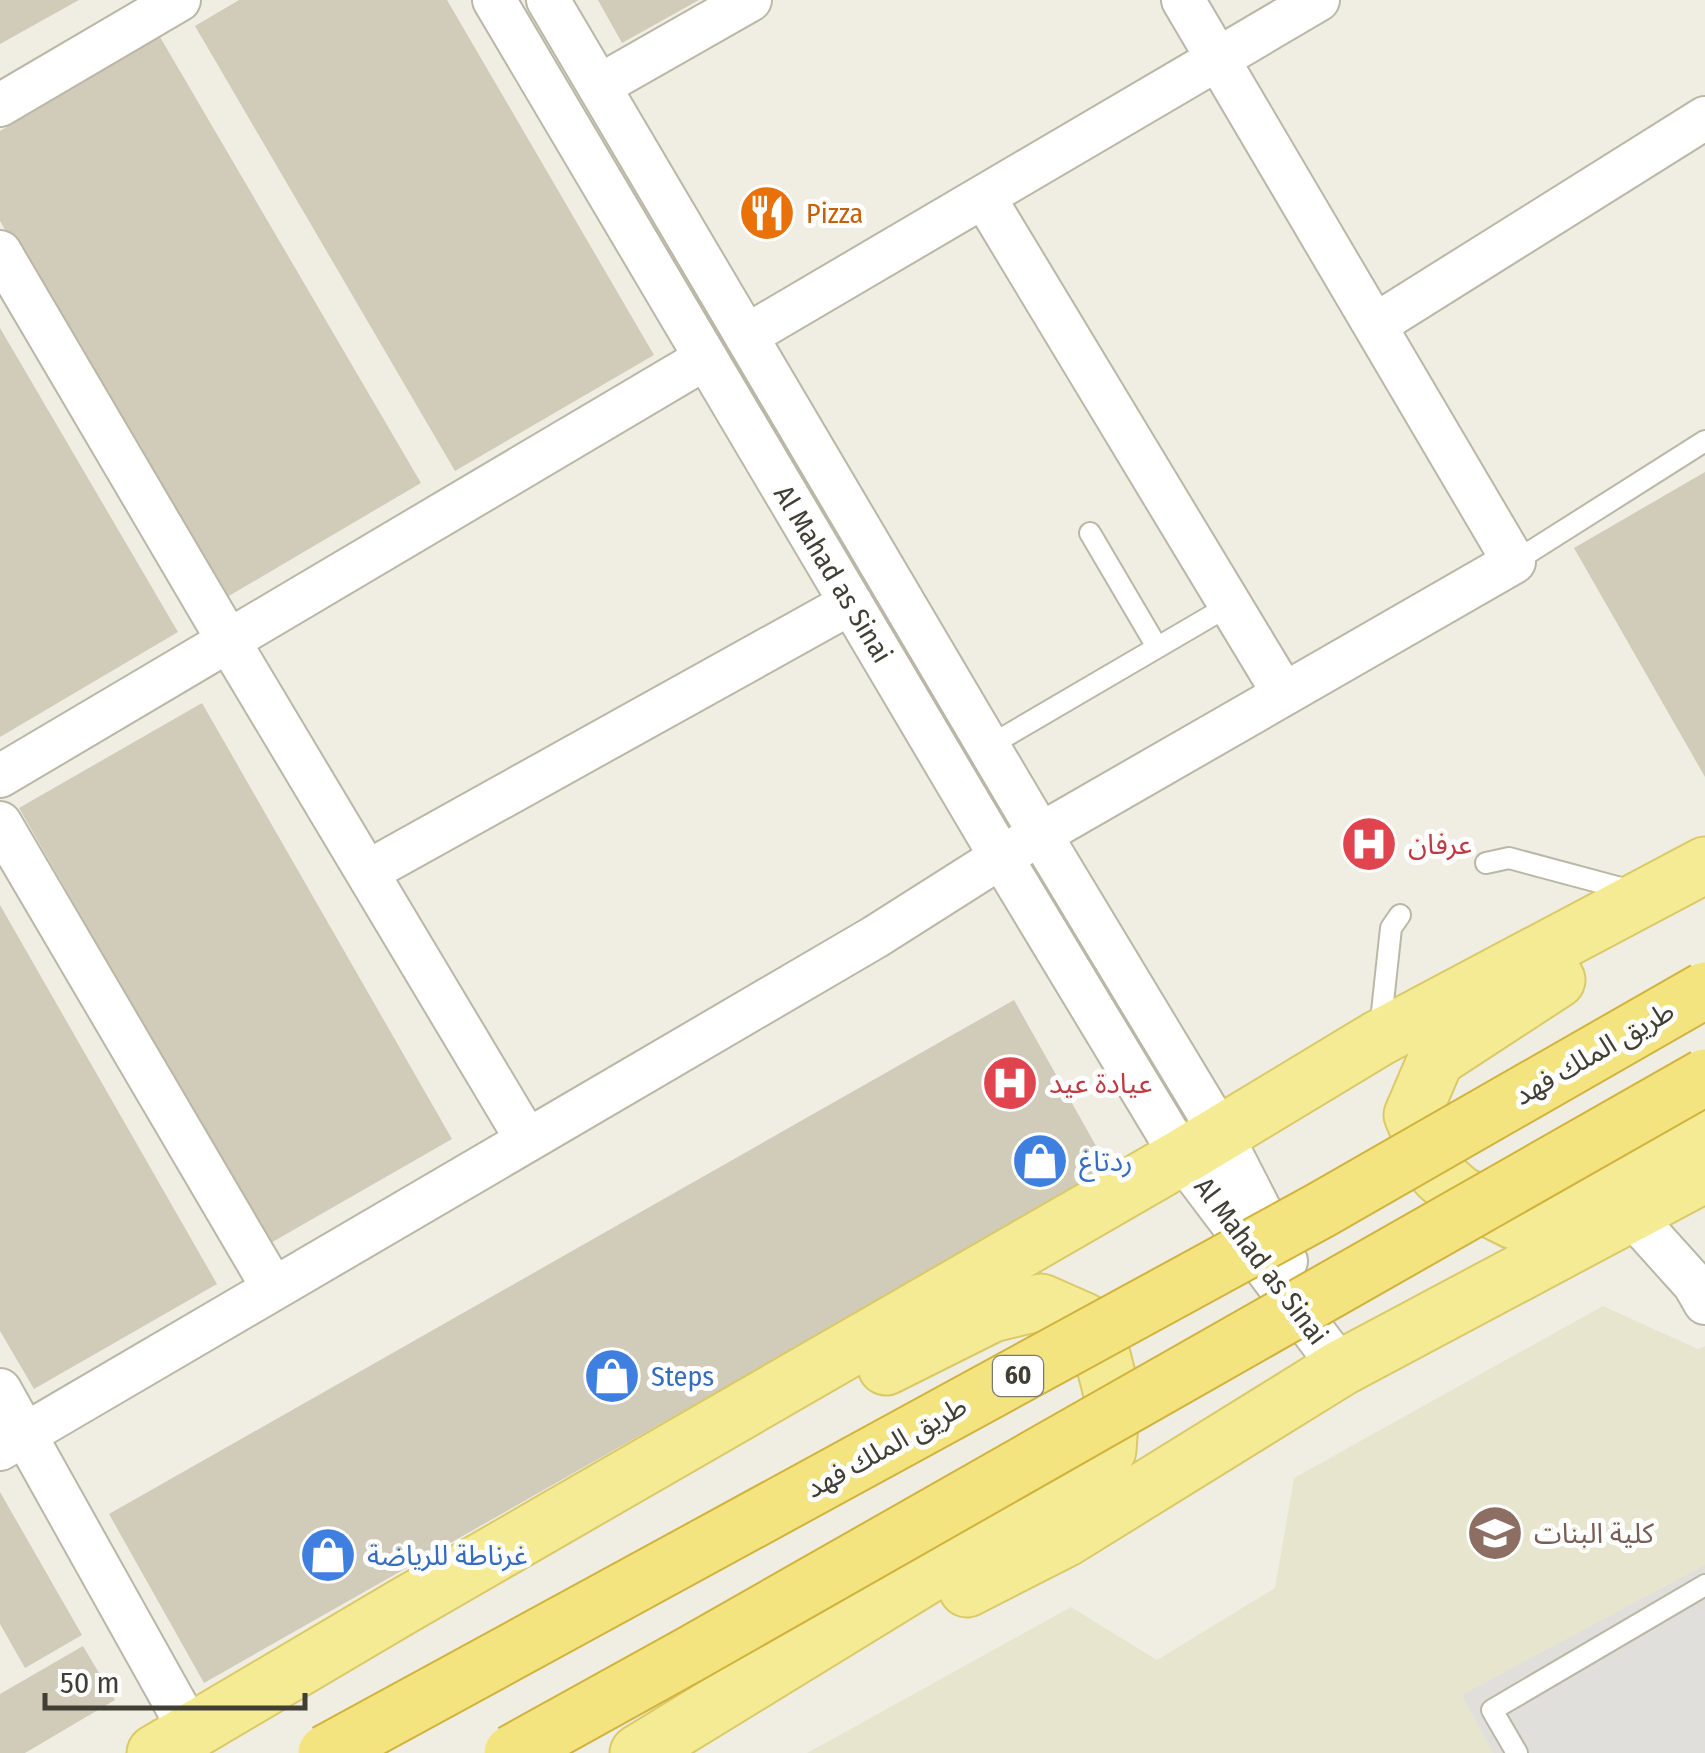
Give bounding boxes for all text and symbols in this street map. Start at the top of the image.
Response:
restaurant icon: Pizza [737,183,797,243]
place label: Pizza [806,197,863,230]
street label: Al Mahad as Sinai [767,479,899,669]
hospital icon: عرفان [1339,814,1399,874]
place label: عرفان [1408,828,1472,861]
street label: طريق الملك فهد [1508,994,1680,1113]
hospital icon: عيادة عيد [980,1053,1040,1113]
place label: عيادة عيد [1049,1067,1152,1100]
shop icon: ردتاغ [1010,1131,1070,1191]
place label: ردتاغ [1079,1145,1133,1182]
street label: Al Mahad as Sinai [1187,1171,1335,1351]
shop icon: Steps [582,1346,642,1406]
road number: 60 [993,1356,1043,1396]
place label: Steps [651,1360,714,1393]
street label: طريق الملك فهد [800,1389,973,1506]
school or university icon: كلية البنات [1465,1503,1525,1563]
place label: كلية البنات [1534,1517,1654,1550]
shop icon: غرناطة للرياضة [298,1525,358,1585]
place label: غرناطة للرياضة [367,1539,528,1572]
scale bar [45,1648,305,1710]
text: 50 m [60,1665,120,1701]

